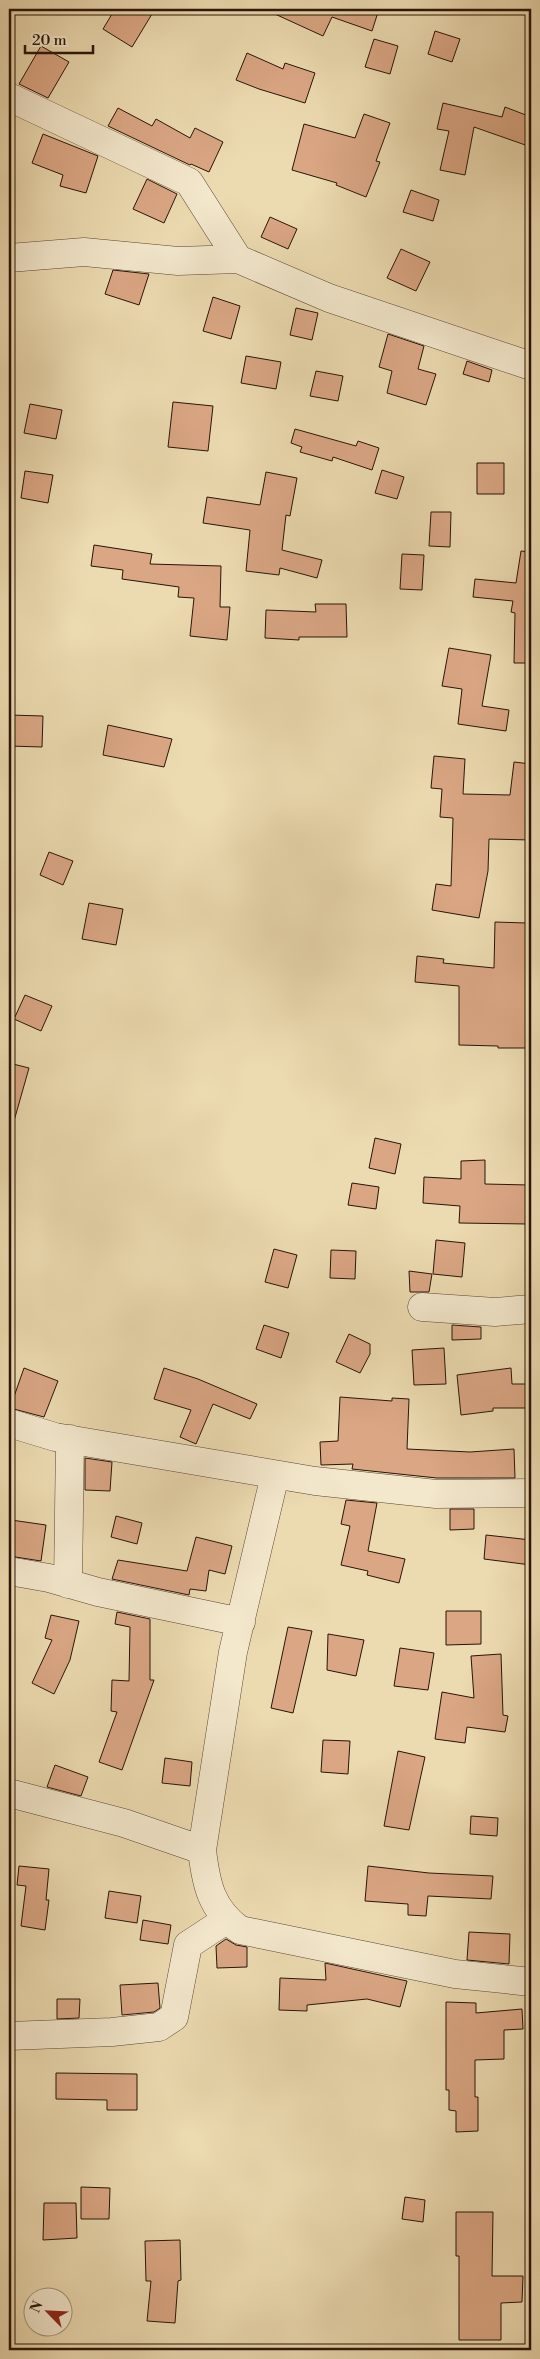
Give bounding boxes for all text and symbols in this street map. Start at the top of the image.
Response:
scale bar [25,22,92,54]
text: 20 m [32,31,67,50]
north arrow [22,2286,72,2336]
text: N [27,2298,48,2316]

